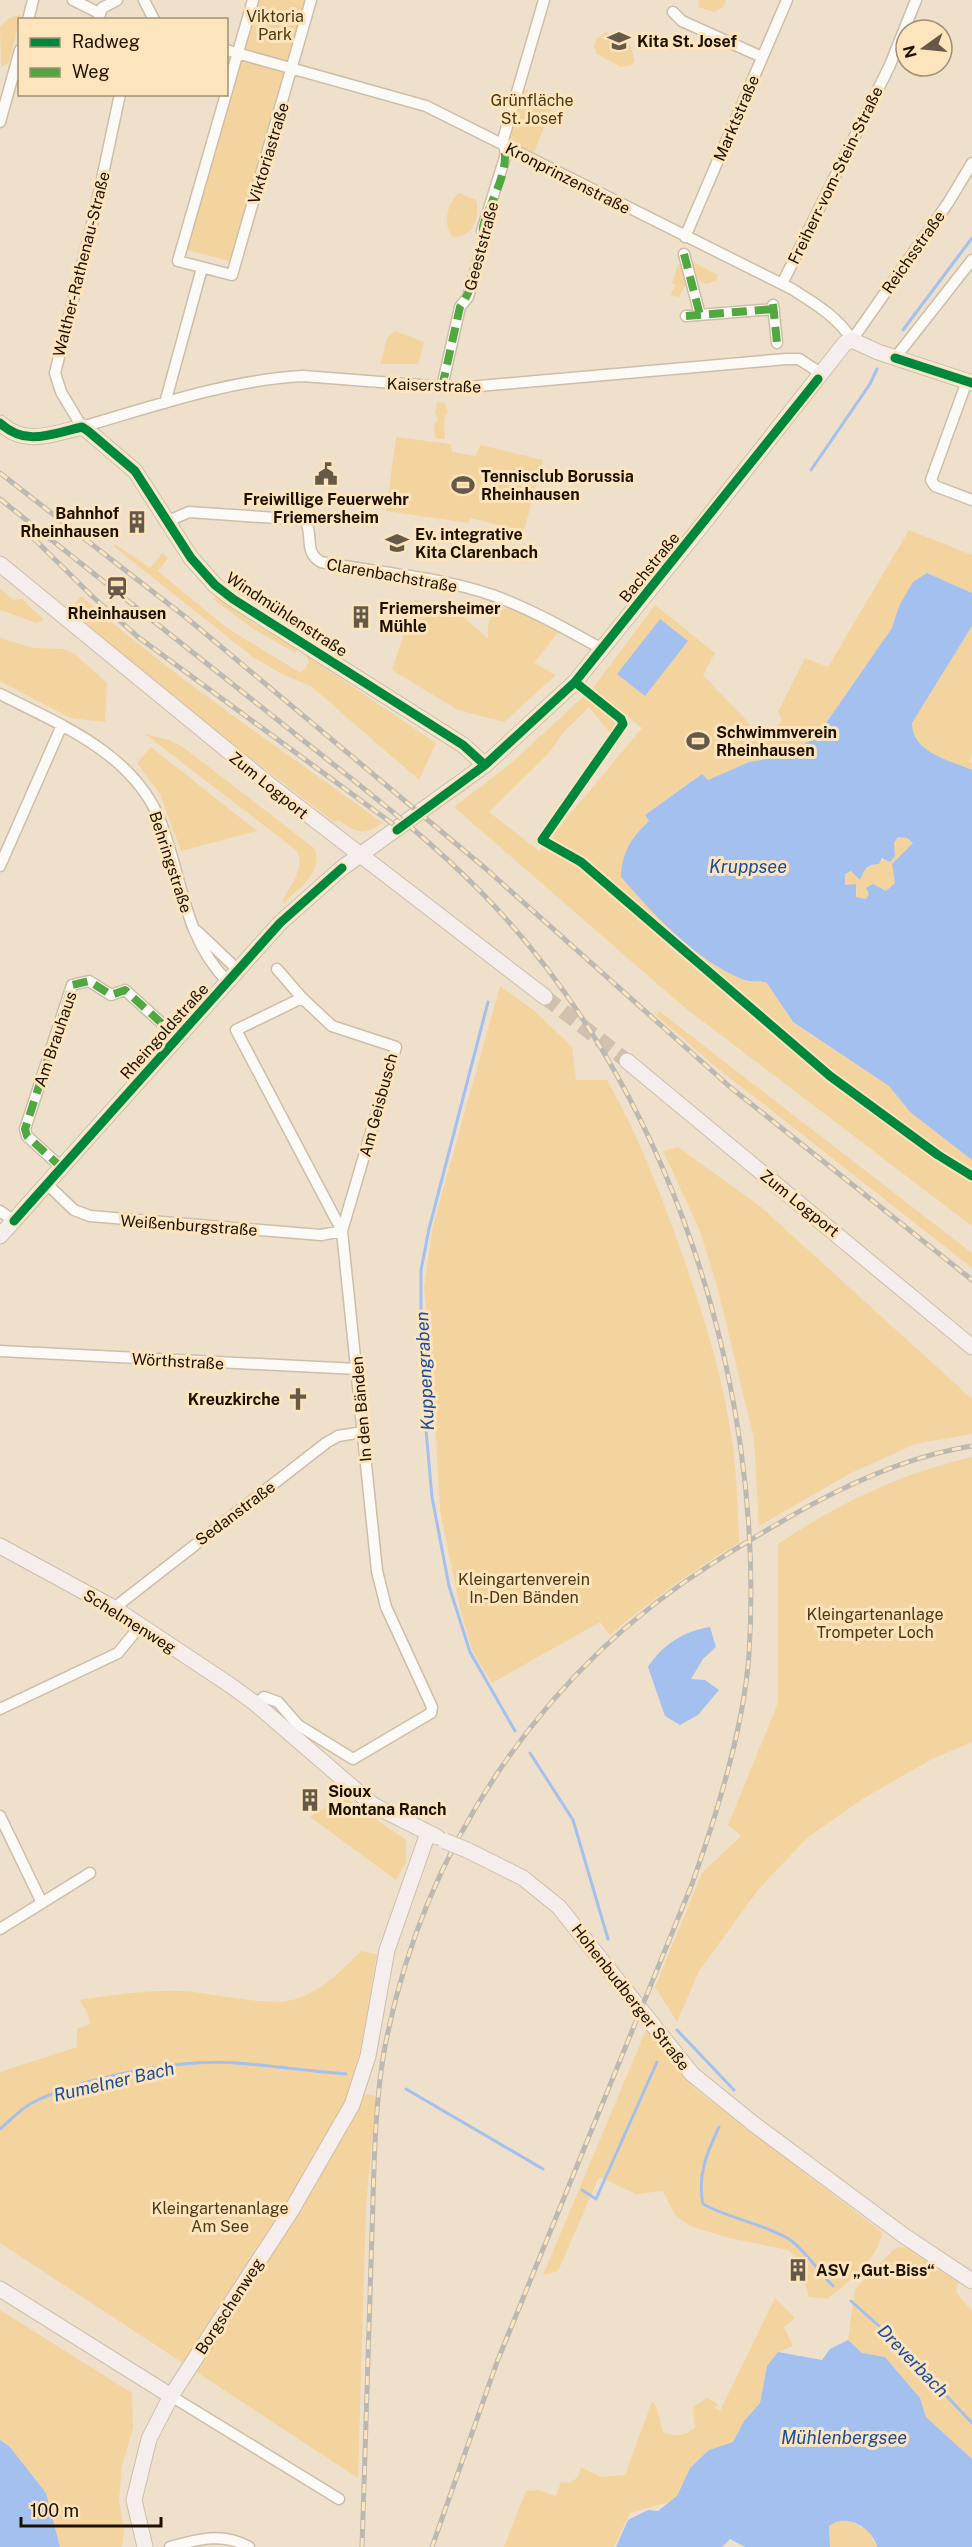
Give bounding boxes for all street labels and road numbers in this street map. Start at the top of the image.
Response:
street label: Marktstraße [710,72,763,164]
street label: Freiherr-vom-Stein-Straße [784,83,887,267]
street label: Viktoriastraße [244,100,293,206]
street label: Kronprinzenstraße [502,139,633,218]
street label: Walther-Rathenau-Straße [49,169,114,359]
street label: Geeststraße [460,200,502,293]
street label: Reichsstraße [878,207,949,297]
street label: Kaiserstraße [386,374,481,397]
street label: Bachstraße [615,528,683,606]
street label: Clarenbachstraße [325,555,459,596]
street label: Windmühlenstraße [223,568,351,661]
street label: Zum Logport [225,748,312,823]
street label: Behringstraße [145,809,196,915]
street label: Rheingoldstraße [116,979,212,1083]
street label: Am Brauhaus [30,989,81,1089]
street label: Am Geisbusch [356,1051,401,1159]
street label: Zum Logport [756,1166,843,1241]
street label: Weißenburgstraße [120,1211,258,1240]
street label: Wörthstraße [131,1350,225,1373]
street label: In den Bänden [347,1355,376,1462]
street label: Sedanstraße [192,1477,279,1550]
street label: Schelmenweg [80,1585,180,1657]
street label: Hohenbudberger Straße [568,1920,694,2074]
street label: Borgschenweg [191,2255,268,2358]

